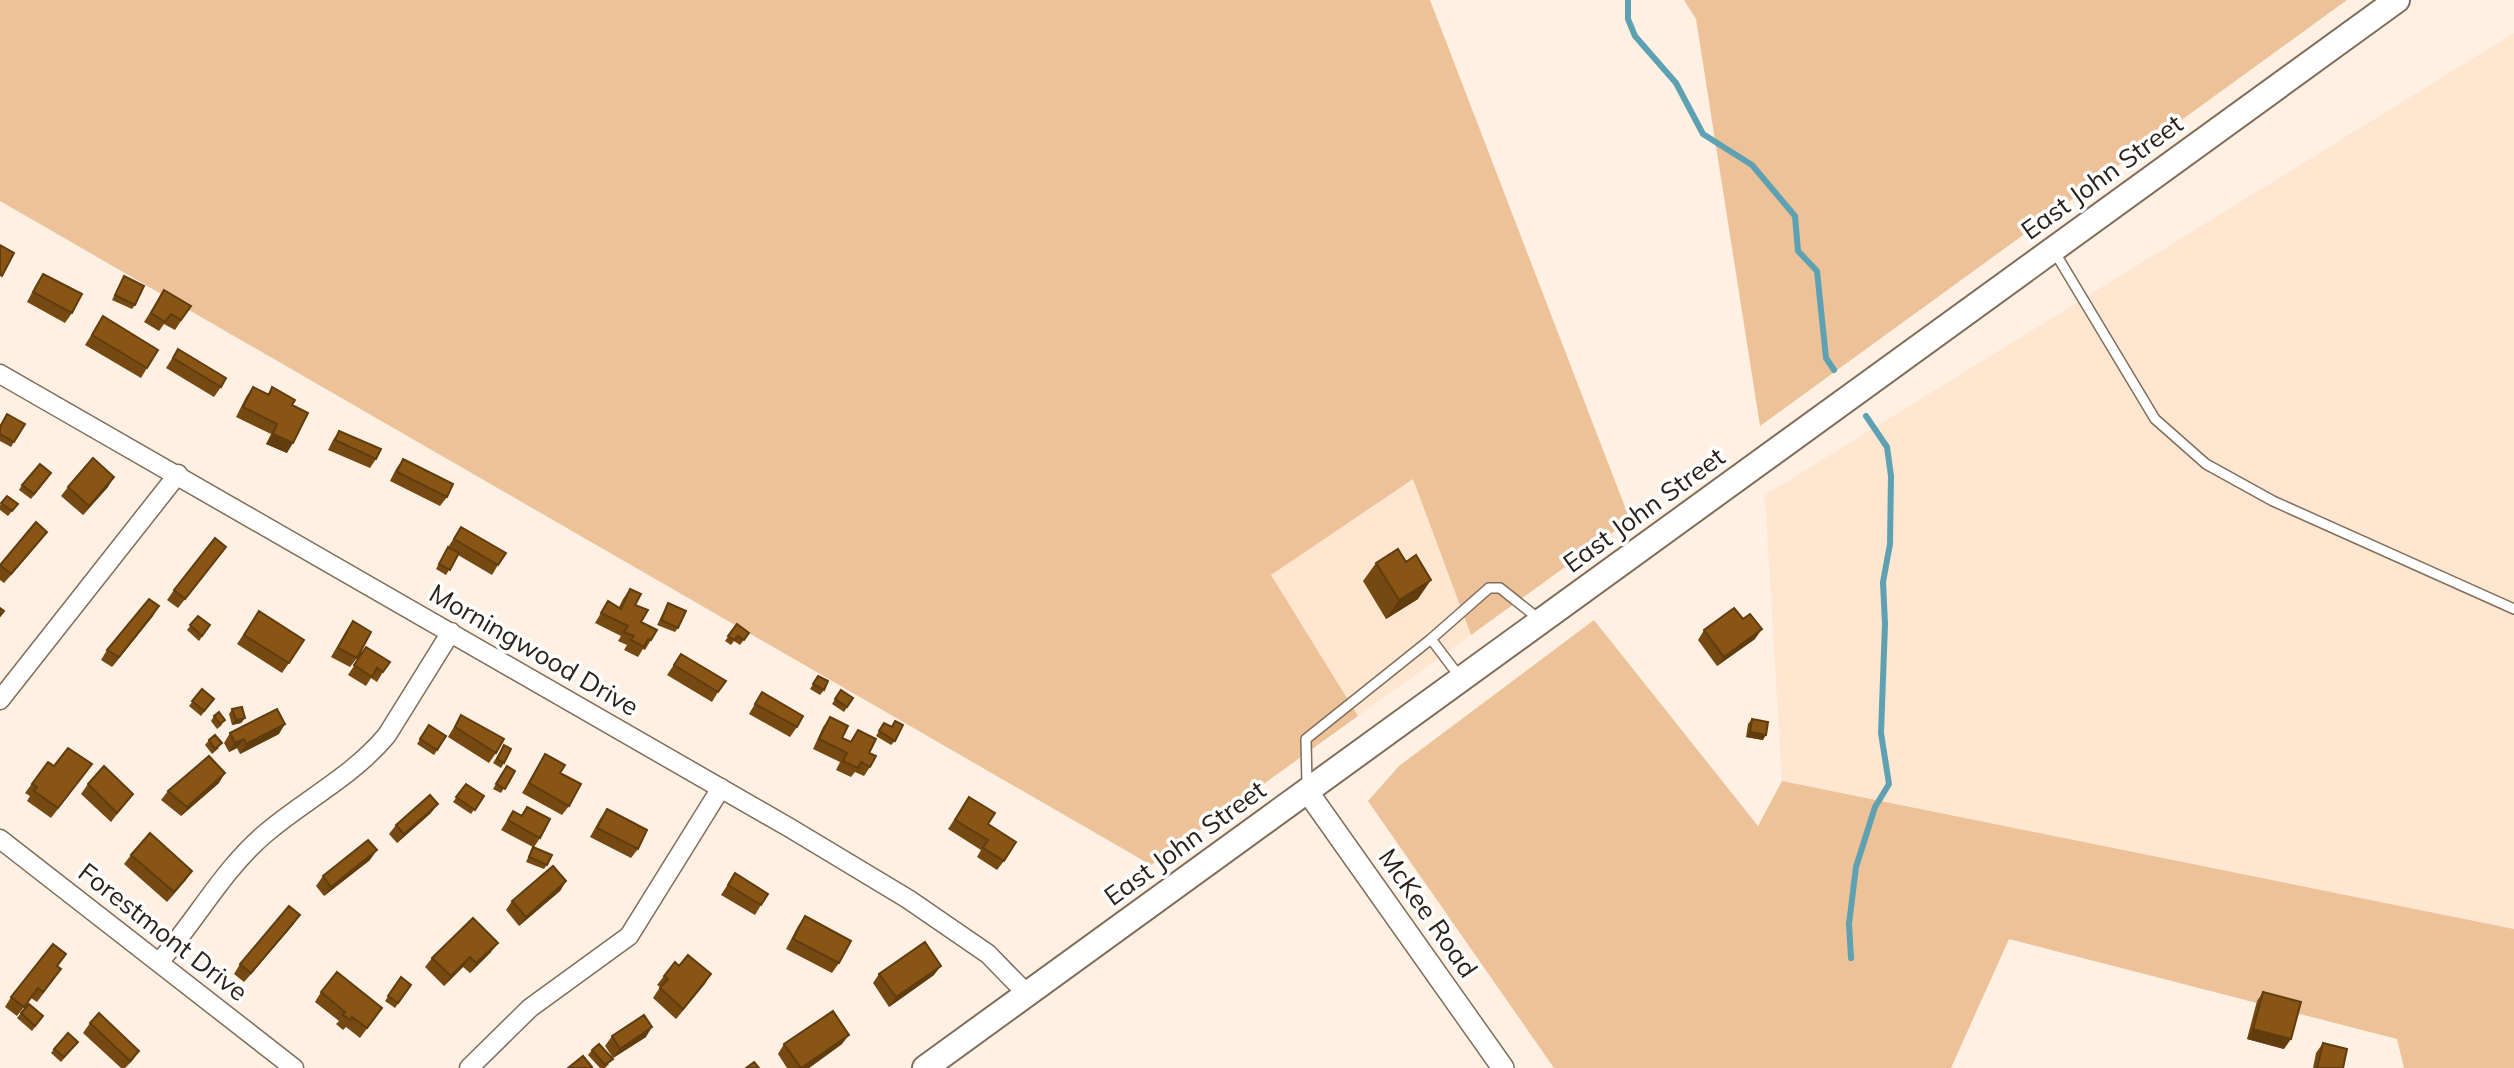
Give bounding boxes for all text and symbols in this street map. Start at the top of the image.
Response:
street label: East John Street [2014,107,2189,246]
street label: East John Street [1556,440,1731,579]
street label: Morningwood Drive [424,576,645,723]
street label: East John Street [1097,773,1272,912]
street label: McKee Road [1372,842,1485,984]
street label: Forestmont Drive [72,855,255,1008]

